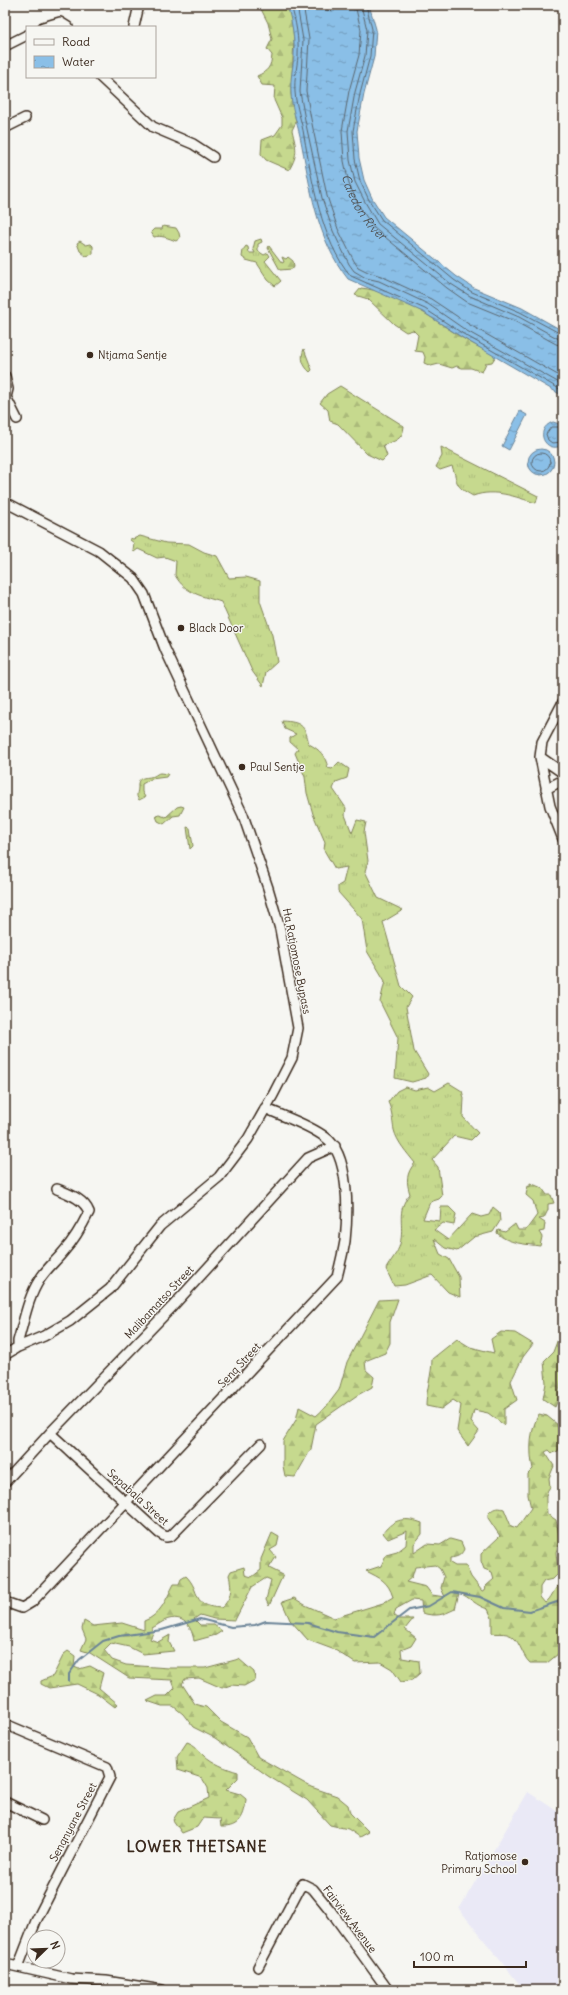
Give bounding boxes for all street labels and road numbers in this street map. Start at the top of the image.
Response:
street label: Ha Ratjomose Bypass [280,907,314,1015]
street label: Malibamatso Street [121,1262,197,1342]
street label: Senq Street [215,1339,264,1390]
street label: Sepabala Street [104,1466,172,1528]
street label: Senqnyane Street [46,1780,100,1864]
street label: Fairview Avenue [320,1883,380,1956]

